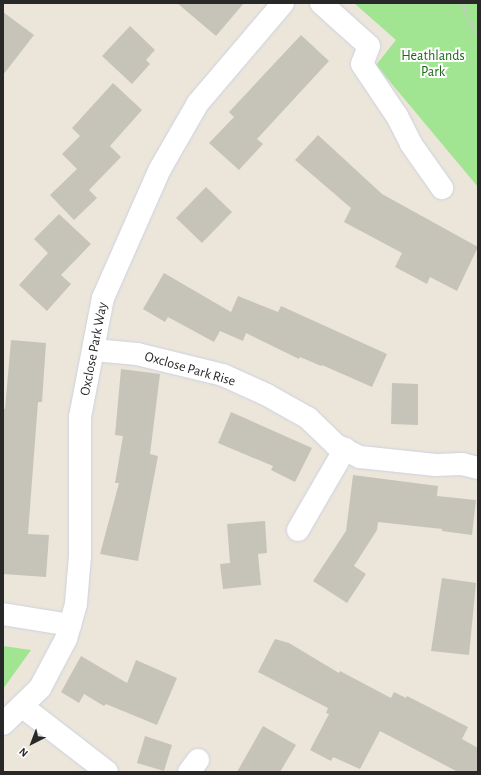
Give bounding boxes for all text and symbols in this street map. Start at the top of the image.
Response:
park label: Heathlands Park [401,48,465,80]
street label: Oxclose Park Way [77,301,111,397]
street label: Oxclose Park Rise [143,348,237,390]
north arrow [12,723,52,763]
text: N [17,746,30,759]

